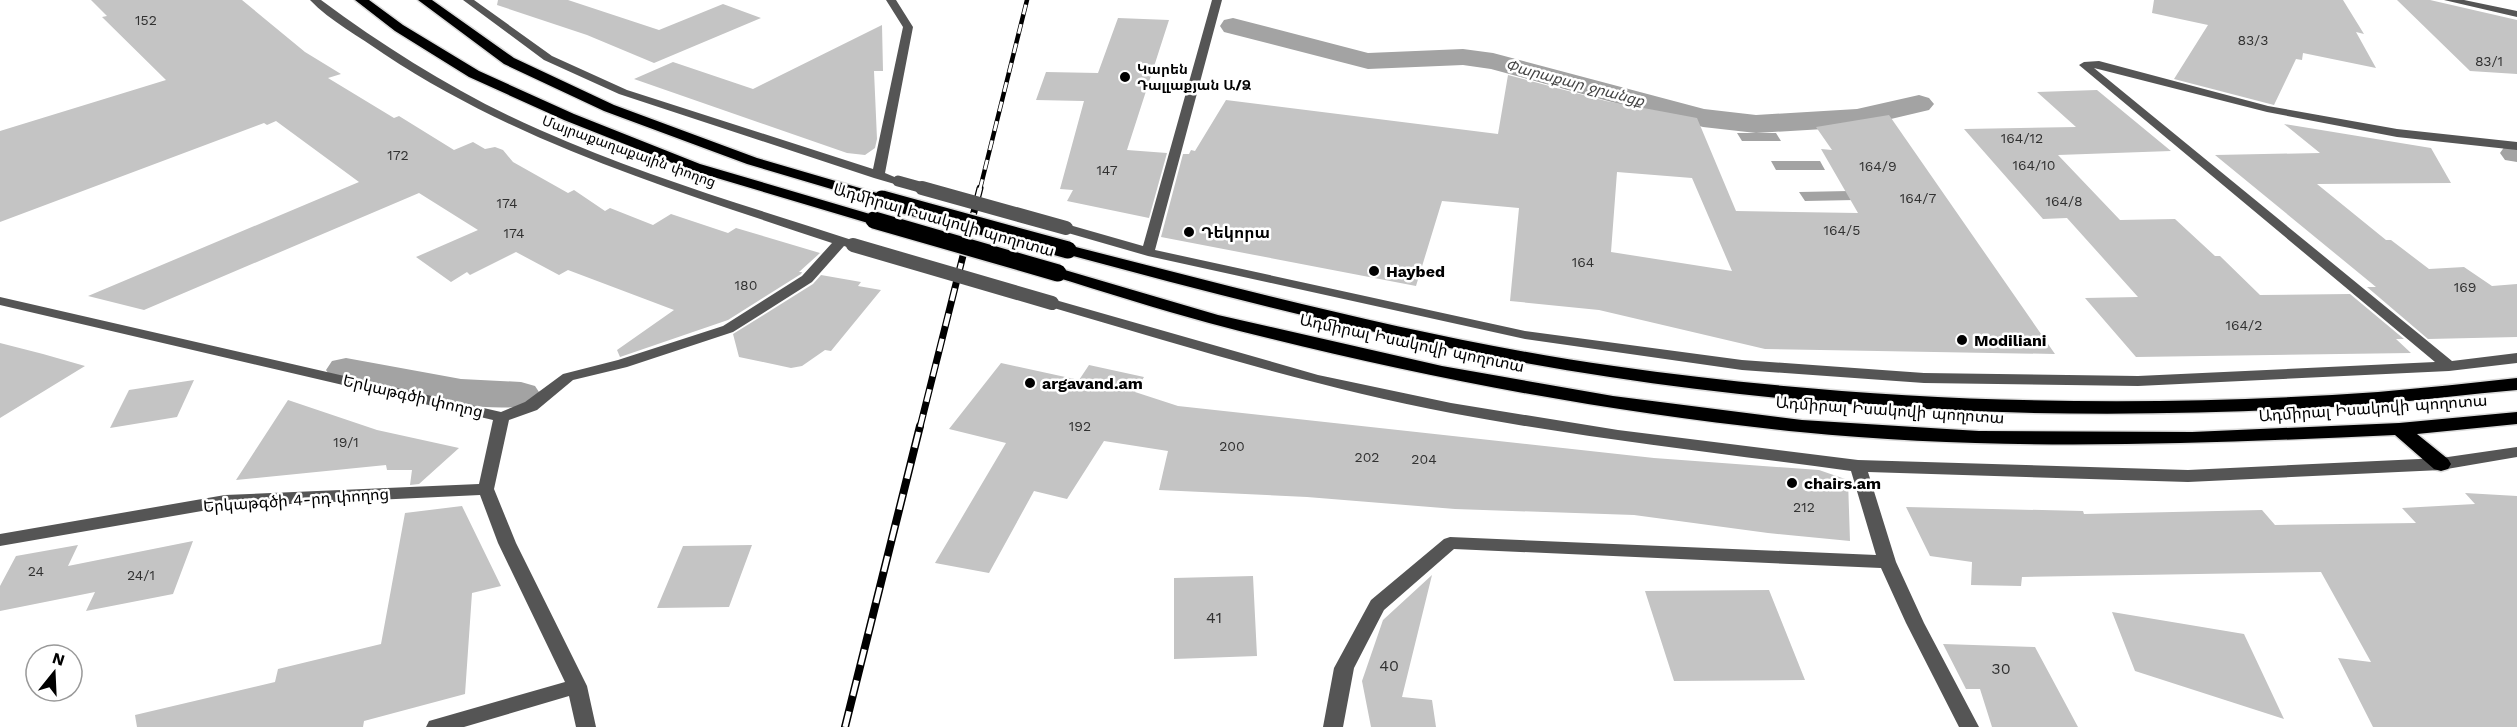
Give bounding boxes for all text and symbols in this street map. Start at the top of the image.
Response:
house number: 152 [135,12,157,28]
house number: 83/3 [2238,32,2268,48]
house number: 83/1 [2475,53,2503,69]
water label: Փարաքար ջրանցք [1504,56,1647,110]
place label: Կարեն Դալլաքյան Ա/Ձ [1137,61,1251,93]
marker: Կարեն Դալլաքյան Ա/Ձ [1118,70,1132,84]
street label: Մայրաքաղաքային փողոց [540,112,718,190]
house number: 164/12 [2001,130,2043,146]
house number: 172 [387,147,409,163]
house number: 164/10 [2013,157,2055,173]
house number: 164/9 [1859,158,1897,174]
house number: 147 [1096,162,1118,178]
street label: Ադմիրալ Իսակովի պողոտա [831,179,1057,261]
house number: 164/7 [1900,190,1936,206]
house number: 164/8 [2045,193,2083,209]
house number: 174 [497,195,517,211]
house number: 164/5 [1824,222,1860,238]
place label: Դեկորա [1201,223,1270,242]
house number: 174 [504,225,524,241]
marker: Դեկորա [1182,225,1196,239]
house number: 164 [1572,254,1594,270]
place label: Haybed [1386,262,1445,281]
marker: Haybed [1367,264,1381,278]
house number: 180 [735,277,757,293]
house number: 169 [2454,279,2476,295]
street label: Ադմիրալ Իսակովի պողոտա [1298,310,1526,376]
house number: 164/2 [2226,317,2262,333]
place label: Modiliani [1974,331,2047,350]
marker: Modiliani [1955,333,1969,347]
street label: Երկաթգծի փողոց [341,371,485,421]
place label: argavand.am [1042,374,1143,393]
marker: argavand.am [1023,376,1037,390]
street label: Ադմիրալ Իսակովի պողոտա [2258,391,2488,425]
street label: Ադմիրալ Իսակովի պողոտա [1775,393,2005,427]
house number: 192 [1069,418,1091,434]
house number: 19/1 [333,434,359,450]
house number: 200 [1219,438,1245,454]
house number: 202 [1354,449,1380,465]
house number: 204 [1411,451,1437,467]
place label: chairs.am [1804,474,1881,493]
marker: chairs.am [1785,476,1799,490]
street label: Երկաթգծի 4-րդ փողոց [202,484,390,516]
house number: 212 [1793,499,1815,515]
house number: 24 [28,563,44,579]
house number: 24/1 [127,567,155,583]
house number: 41 [1206,608,1222,627]
north arrow [24,643,84,703]
text: N [50,648,67,670]
house number: 40 [1379,656,1399,675]
house number: 30 [1991,659,2011,678]

